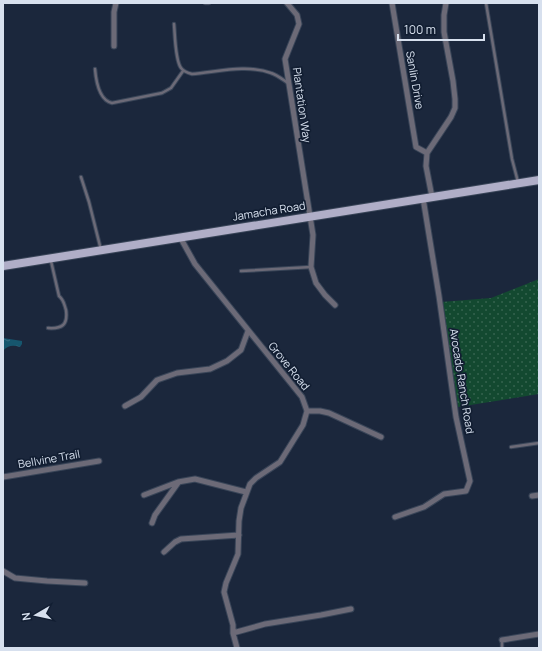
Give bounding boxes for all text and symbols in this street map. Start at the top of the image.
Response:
scale bar [398,16,484,42]
text: 100 m [404,21,436,38]
street label: Sanlin Drive [403,50,428,111]
street label: Plantation Way [290,66,315,144]
street label: Jamacha Road [231,197,306,224]
street label: Avocado Ranch Road [447,327,478,435]
street label: Grove Road [265,338,313,393]
street label: Bellvine Trail [17,446,81,471]
north arrow [16,595,56,635]
text: N [18,611,34,622]

